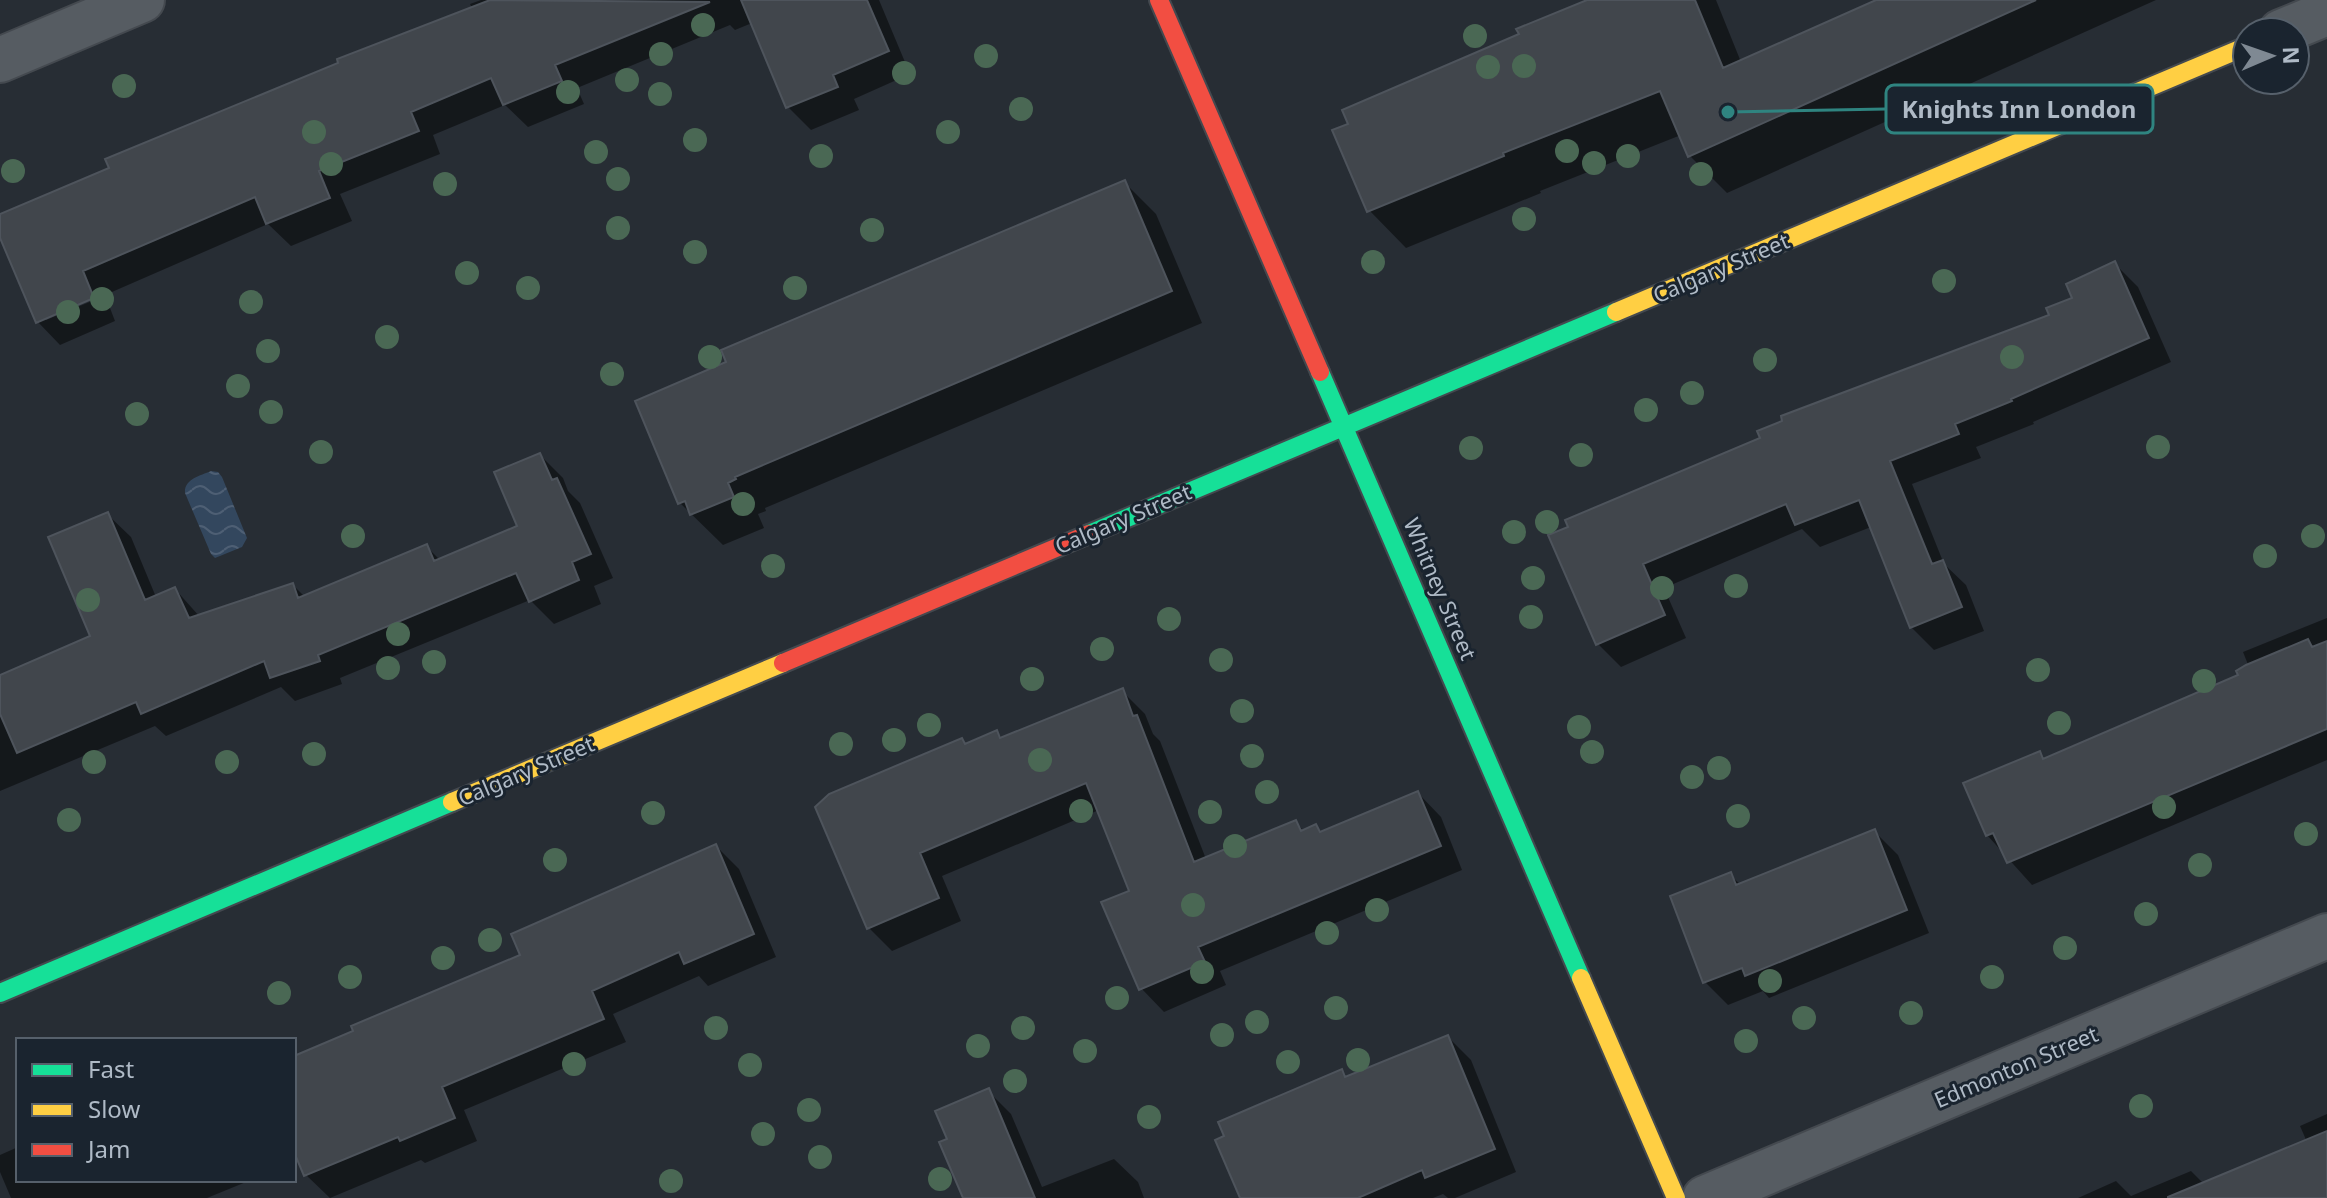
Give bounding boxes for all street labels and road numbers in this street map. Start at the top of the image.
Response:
street label: Calgary Street [1648,225,1793,309]
street label: Calgary Street [1050,476,1195,560]
street label: Whitney Street [1397,513,1484,664]
street label: Calgary Street [453,728,598,812]
street label: Edmonton Street [1929,1018,2102,1114]

